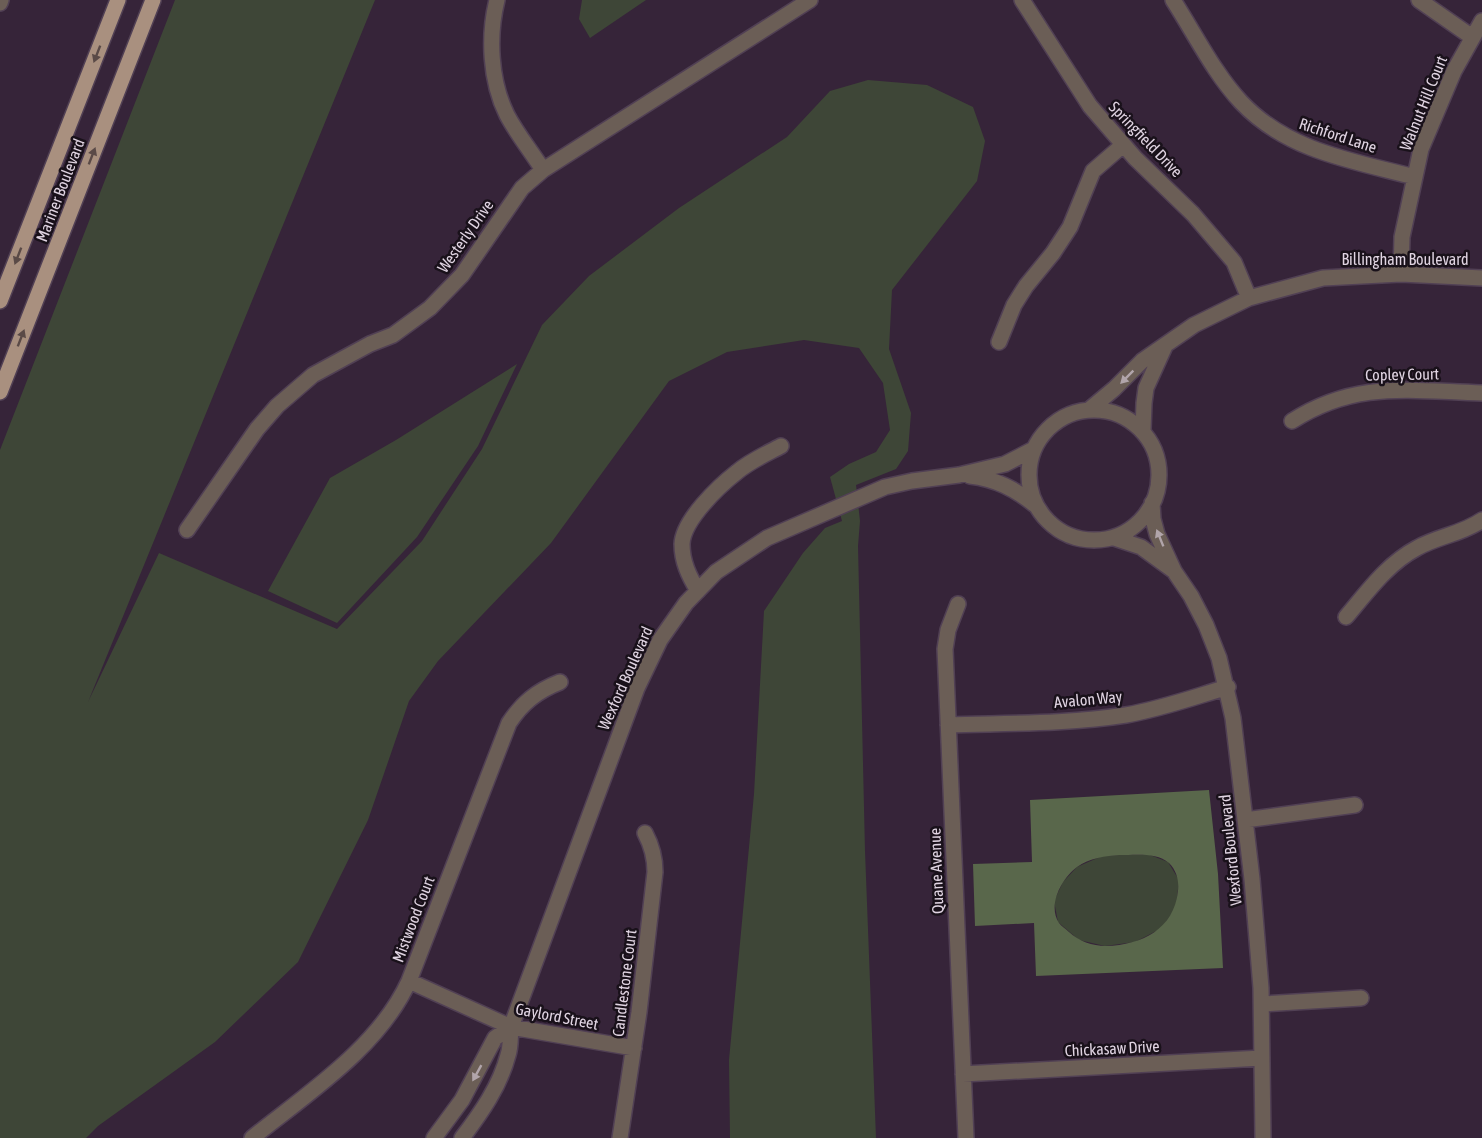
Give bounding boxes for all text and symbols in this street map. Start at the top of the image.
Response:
one-way arrow [91,46,101,64]
street label: Walnut Hill Court [1396,53,1450,153]
street label: Springfield Drive [1105,98,1186,181]
street label: Richford Lane [1297,114,1379,156]
street label: Mariner Boulevard [32,136,88,244]
one-way arrow [88,147,98,165]
street label: Westerly Drive [433,196,497,276]
one-way arrow [13,247,23,265]
street label: Billingham Boulevard [1341,250,1469,269]
one-way arrow [16,328,26,346]
street label: Copley Court [1365,364,1440,385]
one-way arrow [1120,369,1134,383]
one-way arrow [1155,528,1165,546]
street label: Wexford Boulevard [594,623,656,733]
street label: Avalon Way [1053,687,1123,712]
street label: Wexford Boulevard [1215,794,1245,906]
street label: Quane Avenue [926,828,946,914]
street label: Mistwood Court [388,873,438,964]
street label: Candlestone Court [608,928,640,1038]
street label: Gaylord Street [514,999,600,1034]
street label: Chickasaw Drive [1064,1037,1160,1059]
one-way arrow [472,1064,482,1081]

